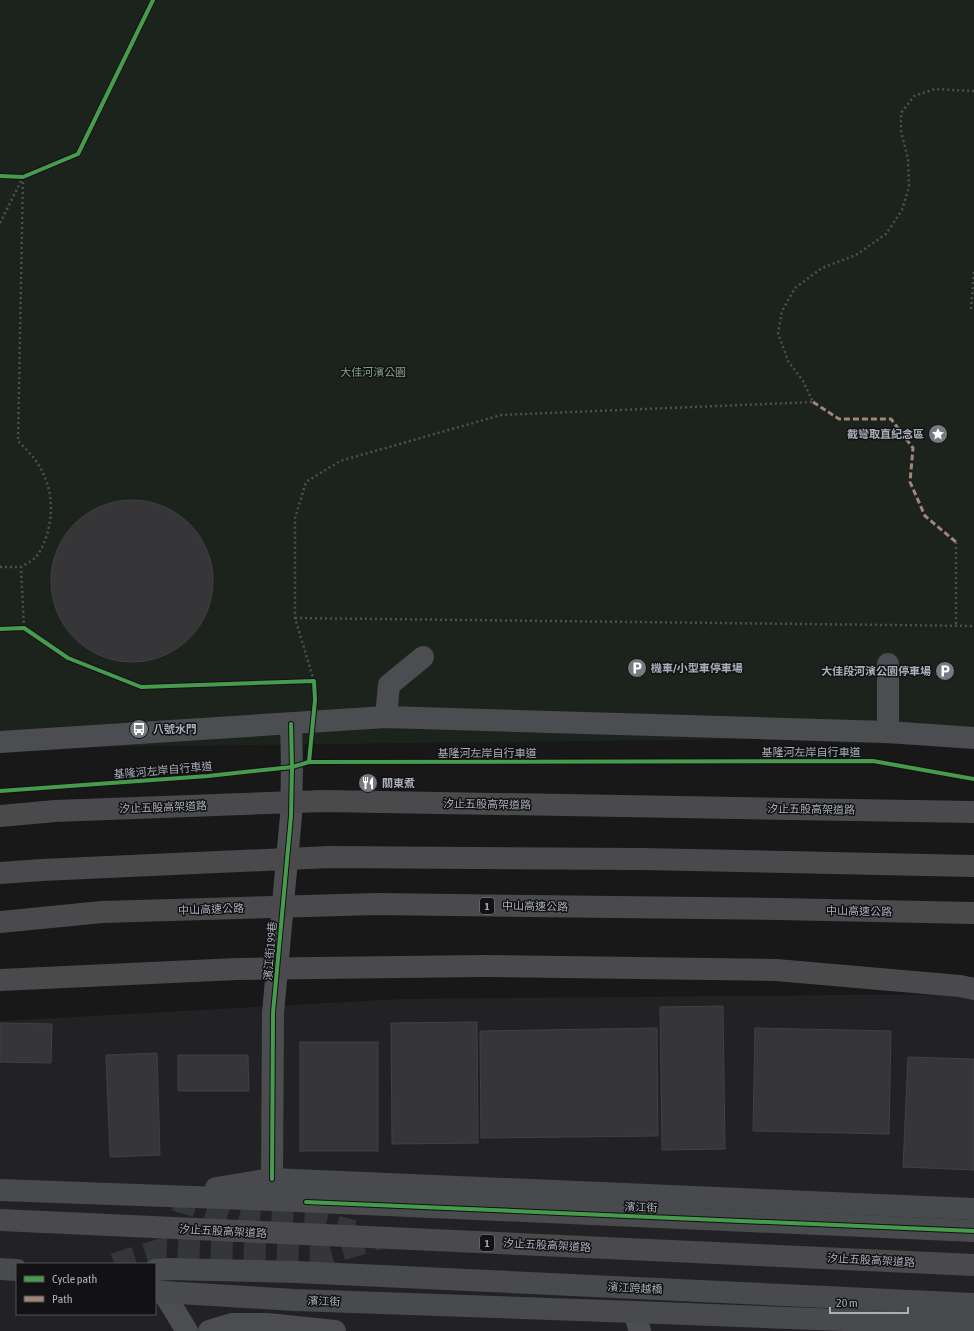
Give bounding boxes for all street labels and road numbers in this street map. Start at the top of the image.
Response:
street label: 基隆河左岸自行車道 [762,746,861,758]
street label: 基隆河左岸自行車道 [438,747,537,759]
street label: 基隆河左岸自行車道 [113,760,213,780]
street label: 汐止五股高架道路 [443,797,531,811]
street label: 汐止五股高架道路 [119,799,207,815]
street label: 汐止五股高架道路 [767,802,855,816]
road number: 1 [480,898,494,914]
street label: 中山高速公路 [502,899,568,913]
street label: 中山高速公路 [178,902,244,916]
street label: 中山高速公路 [826,904,892,918]
street label: 濱江街199巷 [261,921,279,981]
street label: 濱江街 [624,1200,658,1214]
street label: 汐止五股高架道路 [179,1223,267,1239]
road number: 1 [480,1235,494,1251]
street label: 汐止五股高架道路 [503,1237,591,1253]
street label: 汐止五股高架道路 [827,1252,915,1268]
street label: 濱江跨越橋 [607,1281,663,1295]
street label: 濱江街 [307,1294,341,1308]

